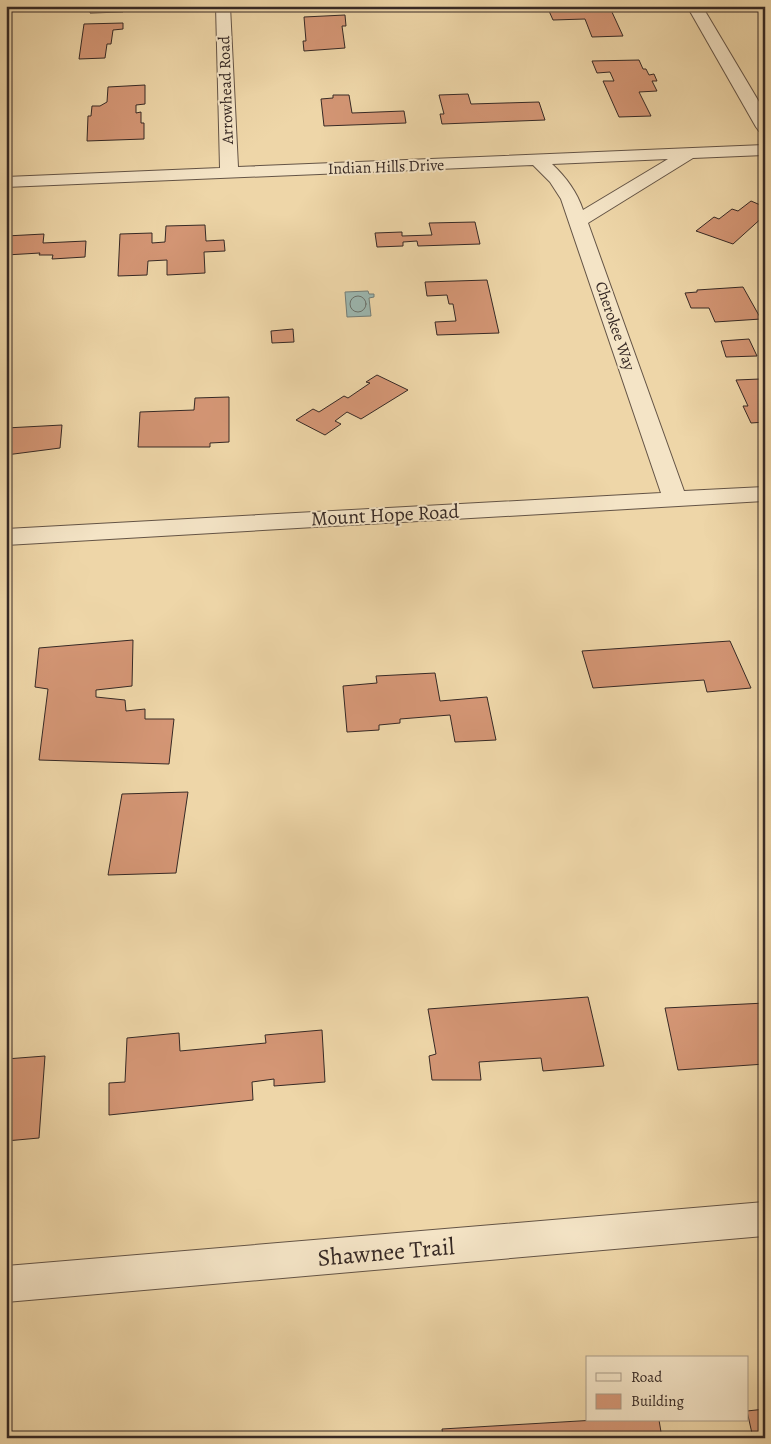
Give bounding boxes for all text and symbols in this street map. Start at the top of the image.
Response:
street label: Arrowhead Road [213,35,239,146]
street label: Indian Hills Drive [327,154,445,180]
street label: Cherokee Way [590,279,641,374]
street label: Mount Hope Road [310,498,460,532]
street label: Shawnee Trail [316,1230,456,1274]
legend [586,1356,748,1422]
text: Road [631,1367,663,1387]
text: Building [631,1391,684,1411]

